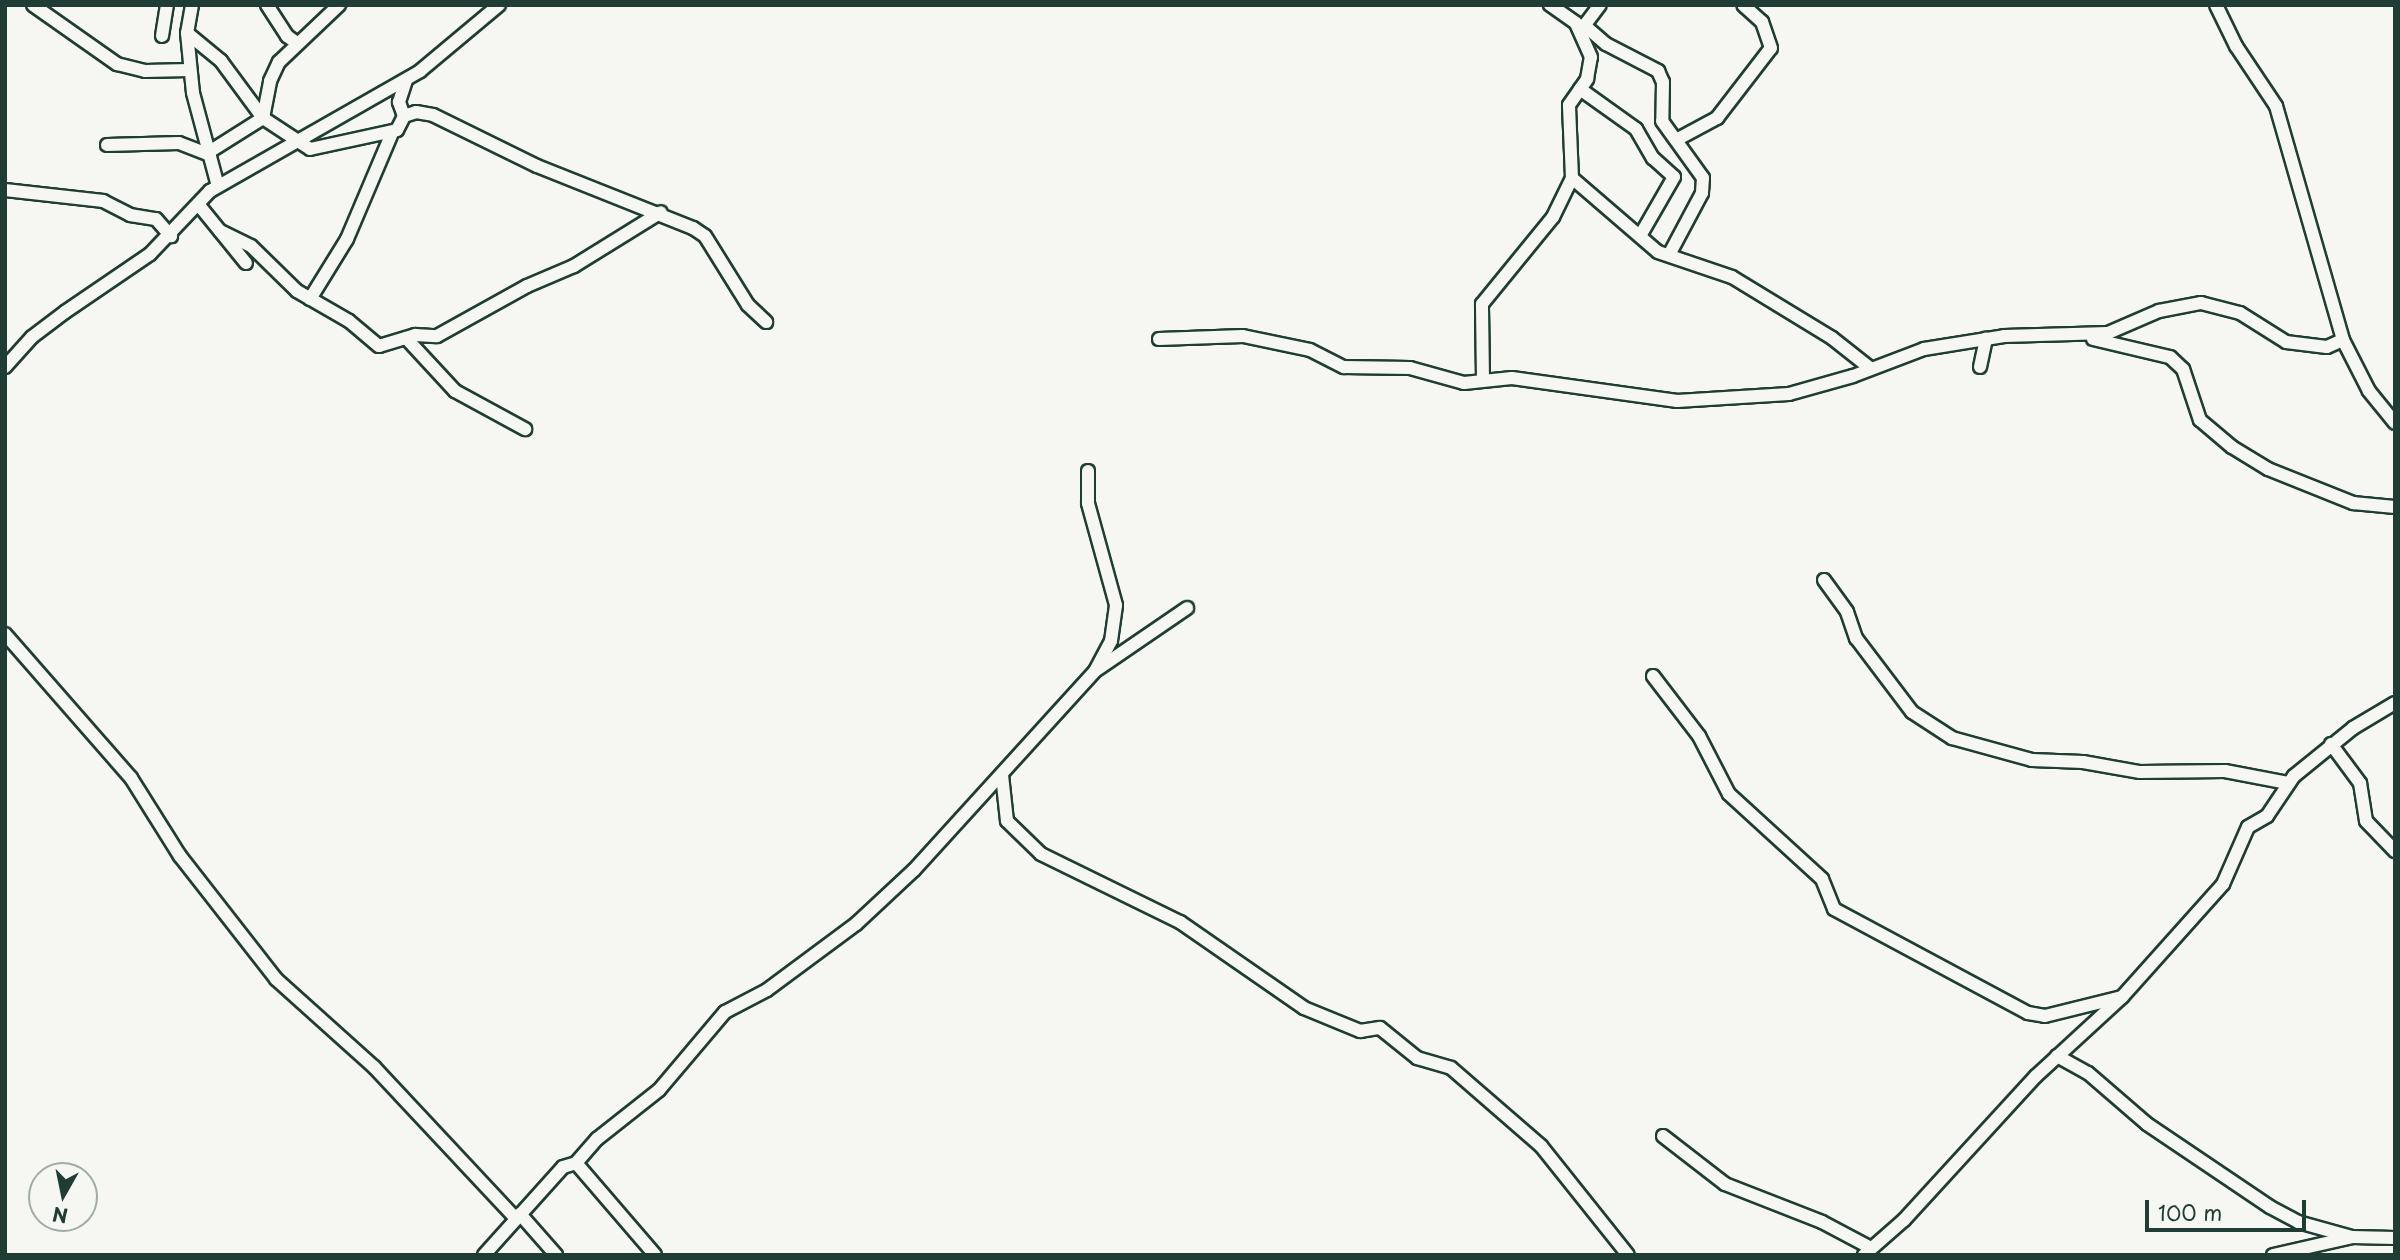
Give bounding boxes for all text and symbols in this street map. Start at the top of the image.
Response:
north arrow [28,1162,98,1232]
scale bar [2148,1186,2309,1230]
text: 100 m [2158,1196,2222,1228]
text: N [50,1201,70,1231]

